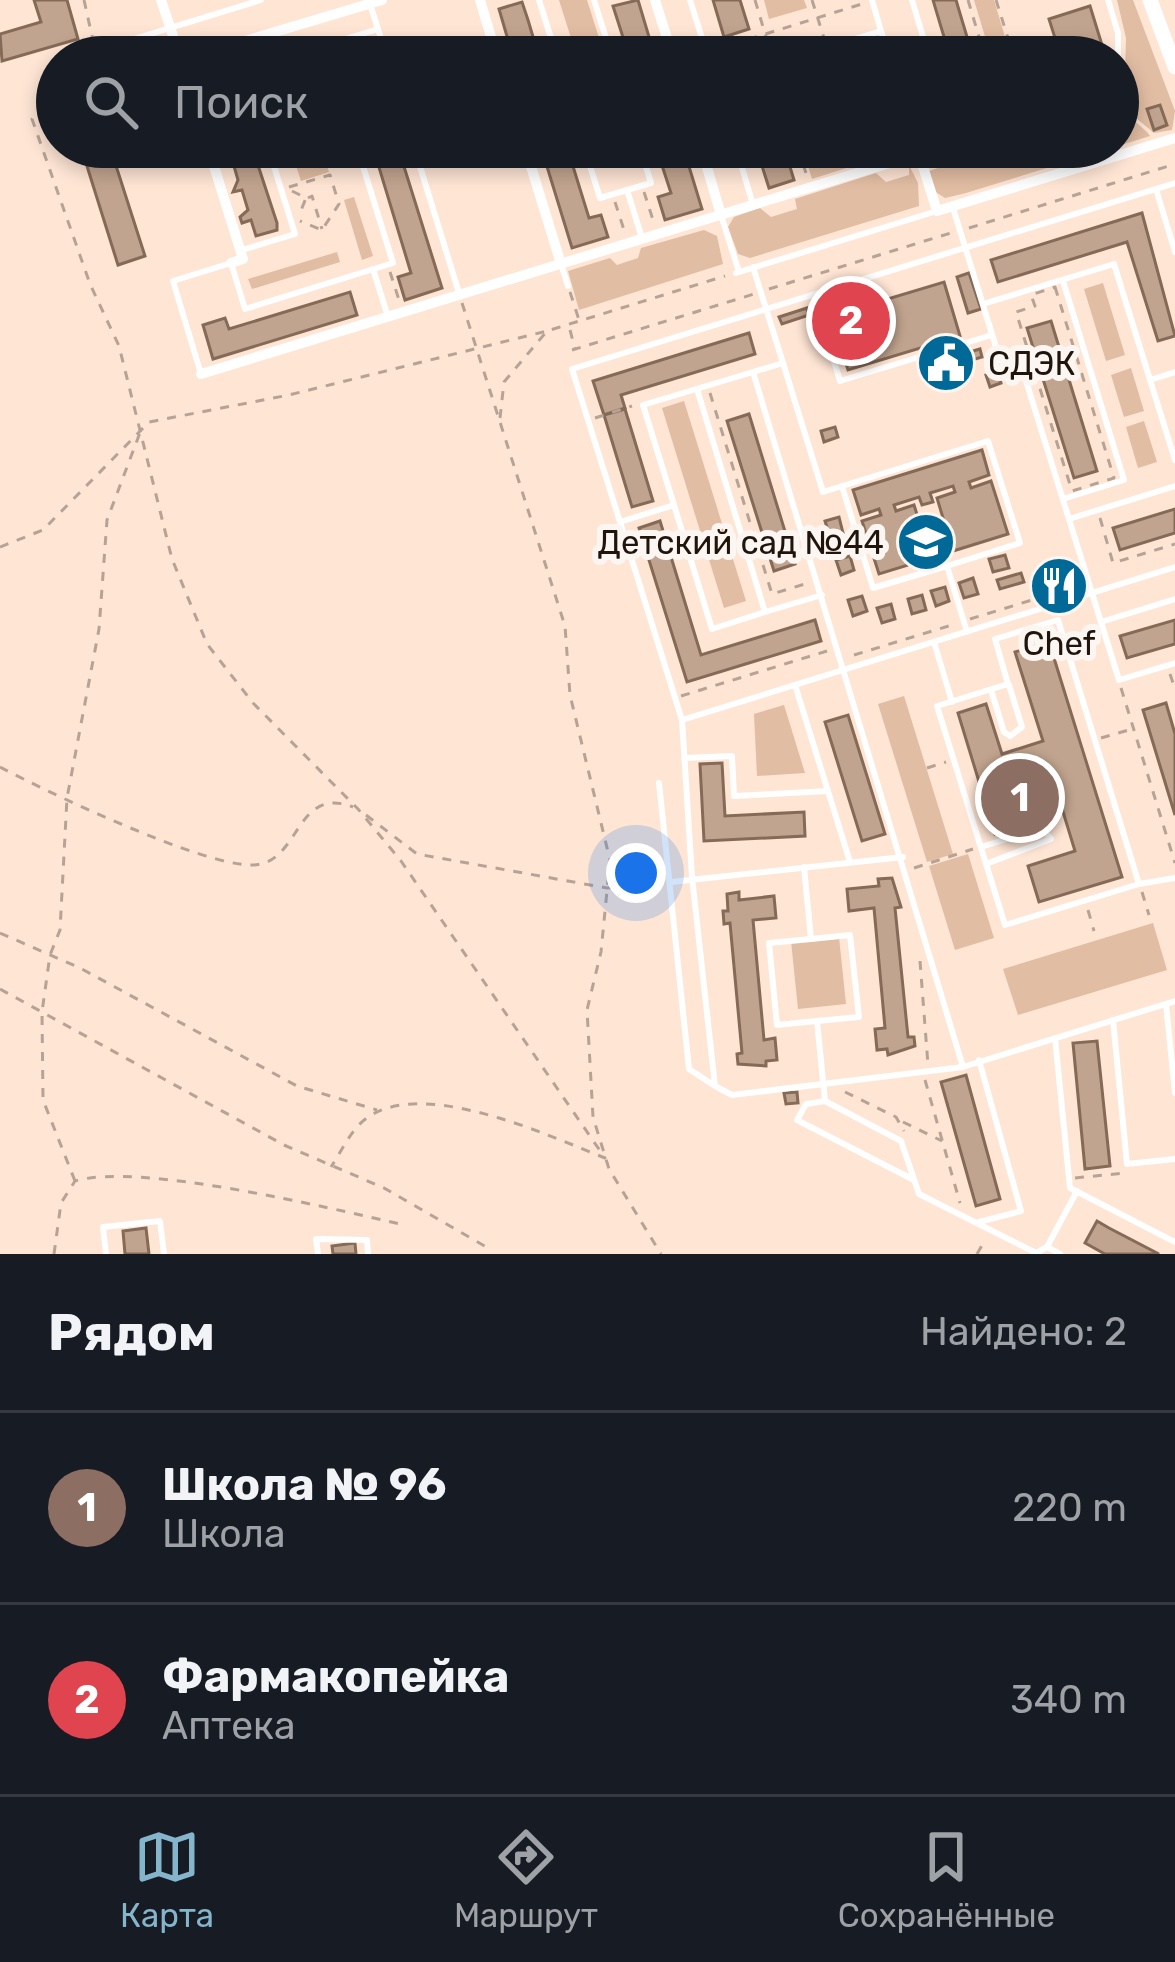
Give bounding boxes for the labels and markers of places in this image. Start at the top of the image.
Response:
pin: 2 [812,276,890,366]
public building icon: СДЭК [915,332,977,394]
place label: СДЭК [988,344,1076,383]
school or university icon: Детский сад №44 [895,511,957,573]
place label: Детский сад №44 [598,523,884,562]
restaurant icon: Chef [1028,555,1090,617]
place label: Chef [1022,624,1096,663]
pin: 1 [981,753,1059,843]

